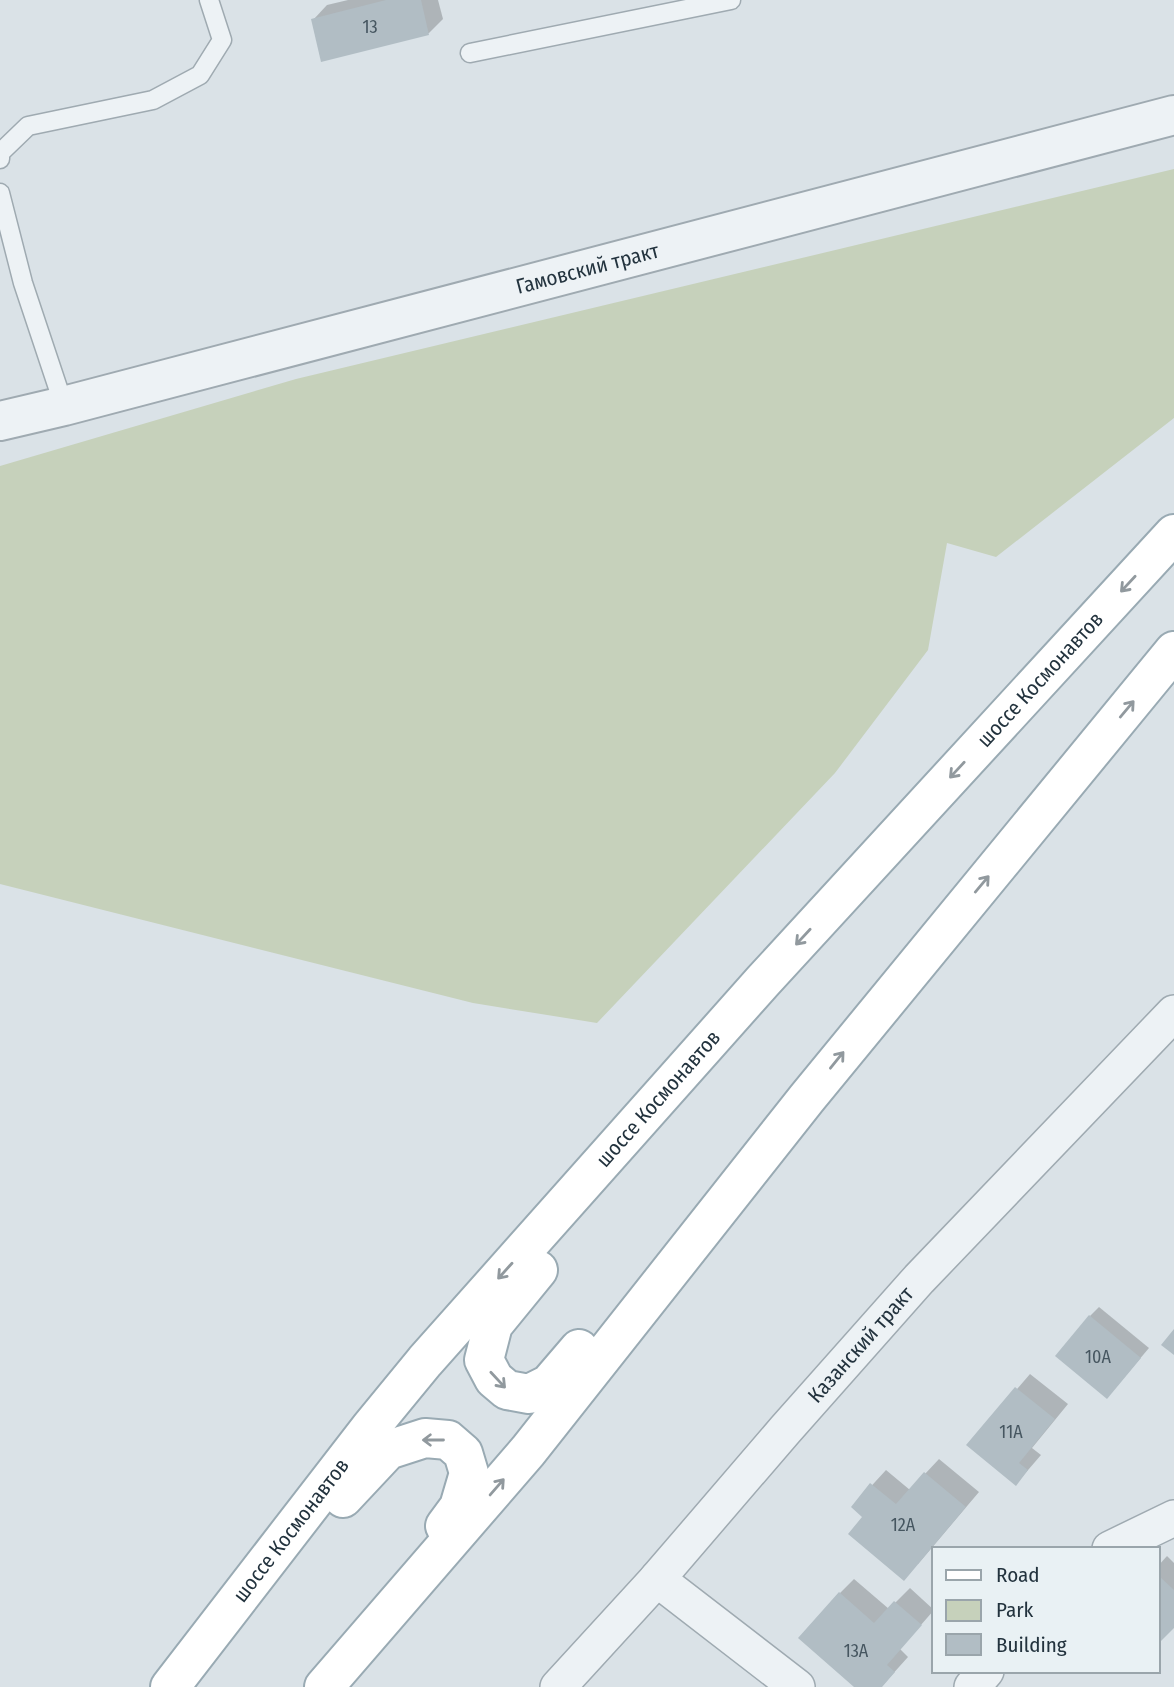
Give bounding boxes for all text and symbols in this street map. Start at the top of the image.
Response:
house number: 13 [362,16,378,38]
street label: Гамовский тракт [513,237,662,300]
one-way arrow [1120,575,1136,593]
street label: шоссе Космонавтов [971,606,1109,753]
one-way arrow [1119,700,1134,718]
one-way arrow [949,761,966,778]
one-way arrow [974,876,989,894]
one-way arrow [795,928,811,946]
street label: шоссе Космонавтов [591,1025,726,1173]
one-way arrow [830,1052,845,1070]
one-way arrow [497,1262,513,1280]
street label: Казанский тракт [802,1281,919,1408]
house number: 10А [1085,1346,1111,1368]
one-way arrow [489,1371,506,1389]
house number: 11А [999,1421,1023,1443]
one-way arrow [421,1433,444,1447]
street label: шоссе Космонавтов [227,1453,355,1607]
one-way arrow [489,1478,505,1496]
house number: 12А [891,1514,916,1536]
legend [932,1547,1160,1673]
text: Road [996,1562,1040,1588]
text: Park [996,1597,1034,1623]
text: Building [996,1632,1067,1658]
house number: 13А [844,1640,869,1662]

